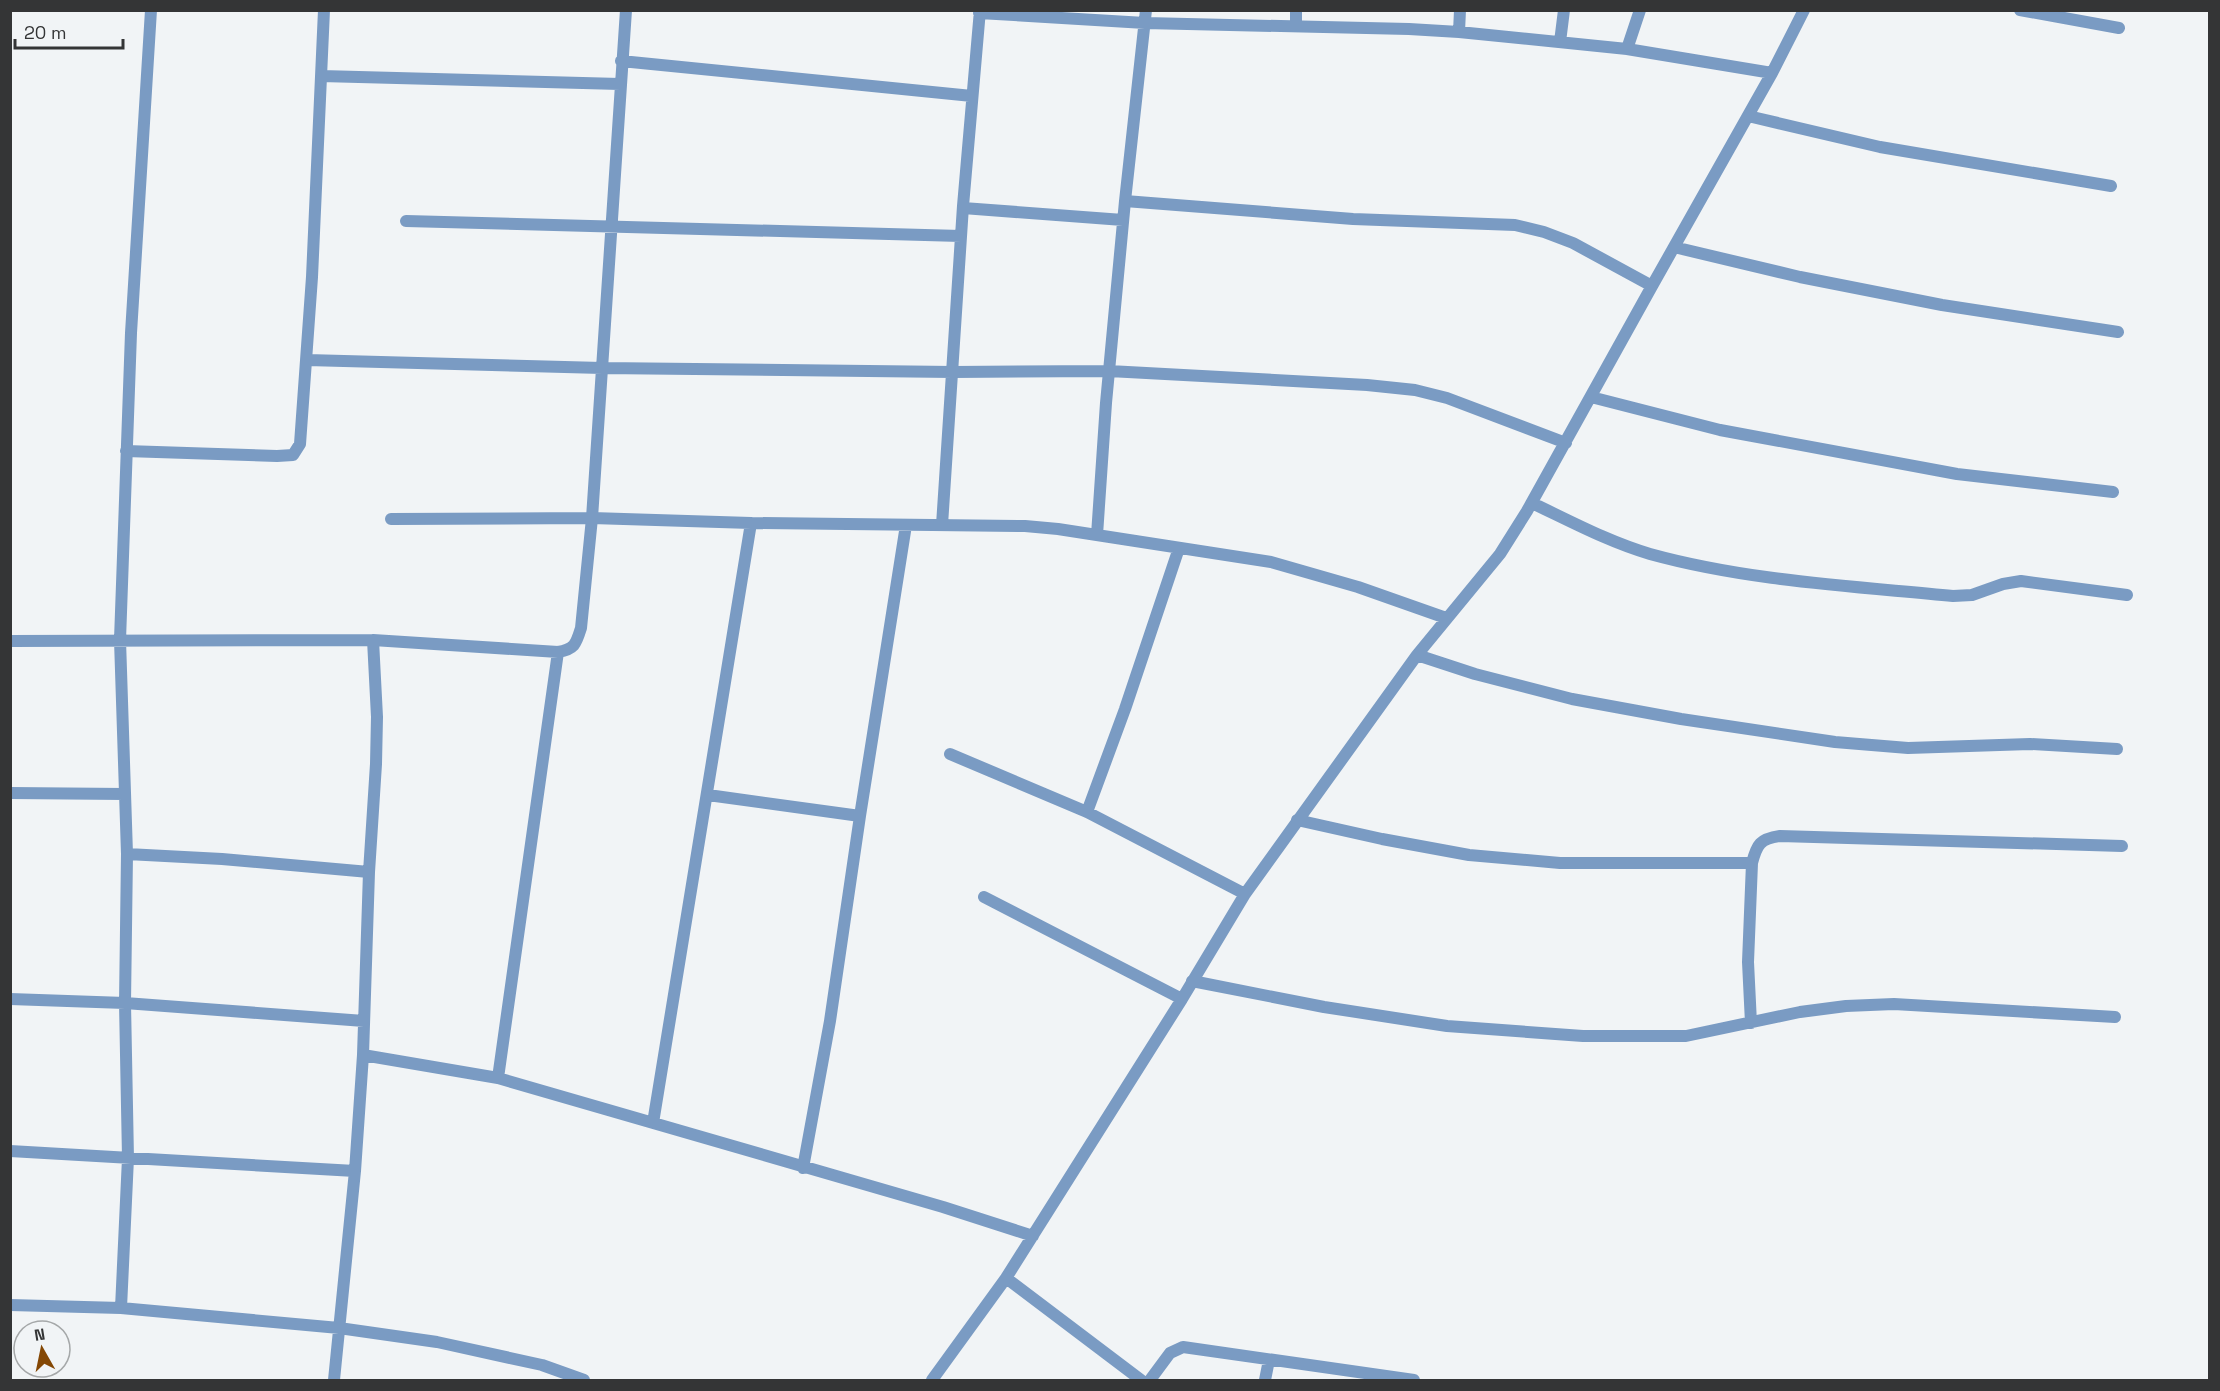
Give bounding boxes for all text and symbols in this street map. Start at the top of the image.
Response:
scale bar [15,12,123,50]
text: 20 m [24,21,67,44]
north arrow [12,1319,72,1379]
text: N [33,1323,47,1346]

